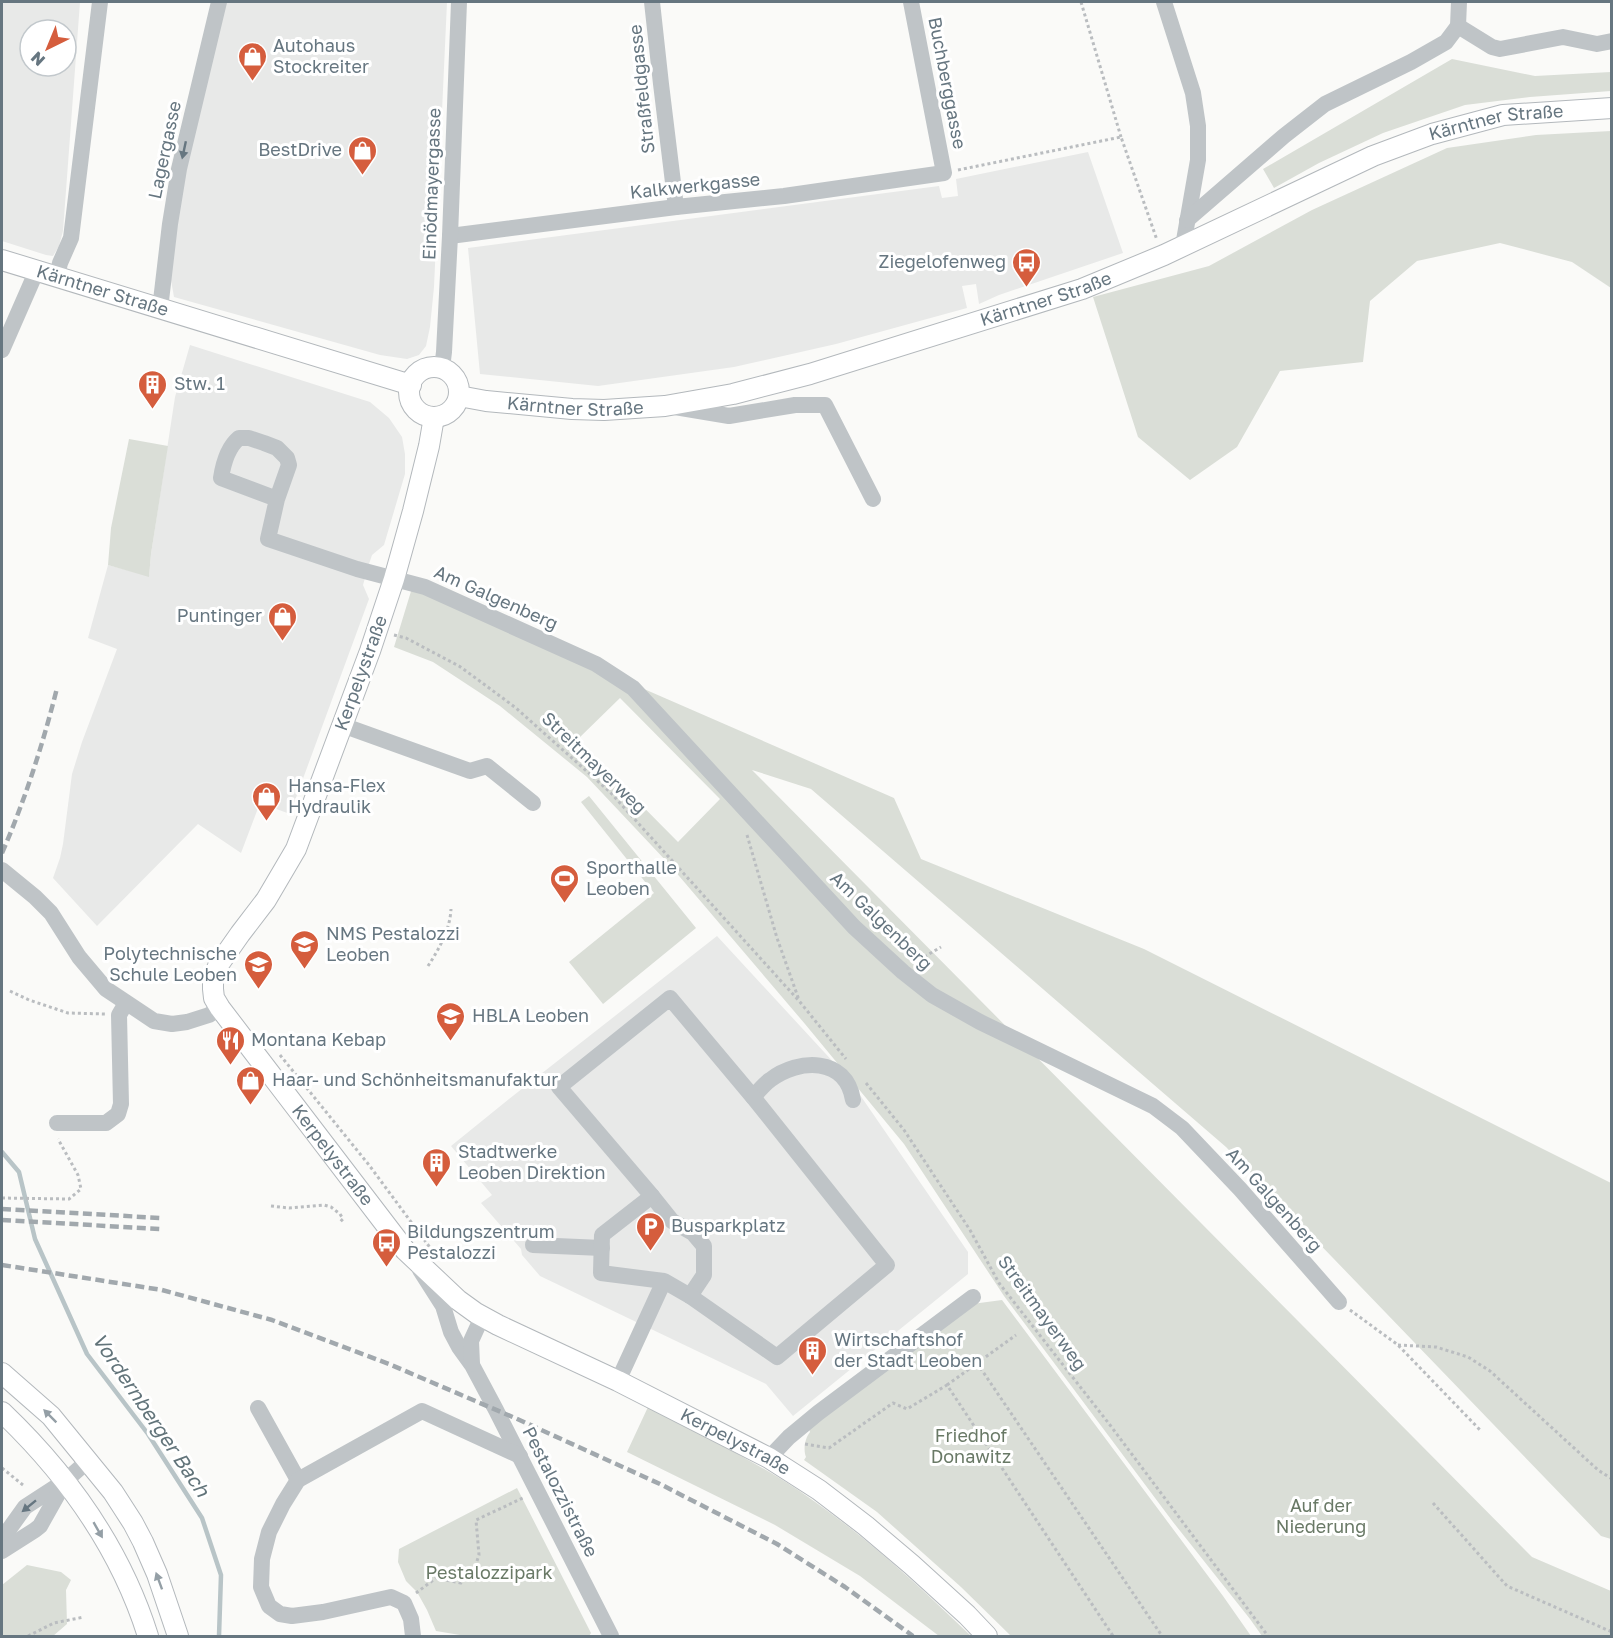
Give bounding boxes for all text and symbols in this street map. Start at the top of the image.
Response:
street label: Buchberggasse [924,15,972,151]
north arrow [18,18,78,78]
street label: Straßfeldgasse [623,23,659,155]
place label: Autohaus Stockreiter [273,34,369,77]
shop icon: Autohaus Stockreiter [236,40,268,82]
text: N [26,48,49,70]
street label: Lagergasse [143,99,185,201]
street label: Kärntner Straße [1426,99,1564,144]
street label: Einödmayergasse [417,108,445,260]
shop icon: BestDrive [347,134,379,176]
place label: BestDrive [258,138,342,160]
one-way arrow [178,141,188,160]
street label: Kalkwerkgasse [629,167,761,203]
bus stop icon: Ziegelofenweg [1011,246,1043,288]
place label: Ziegelofenweg [879,250,1006,272]
street label: Kärntner Straße [34,259,171,320]
street label: Kärntner Straße [977,266,1114,330]
building icon: Stw. 1 [137,368,169,410]
place label: Stw. 1 [174,372,225,394]
street label: Kärntner Straße [506,391,644,420]
street label: Am Galgenberg [431,560,562,634]
shop icon: Puntinger [267,600,299,642]
place label: Puntinger [177,604,262,626]
street label: Kerpelystraße [329,612,391,733]
street label: Streitmayerweg [538,707,652,818]
place label: Hansa-Flex Hydraulik [288,774,386,817]
shop icon: Hansa-Flex Hydraulik [251,780,283,822]
place label: Sporthalle Leoben [586,856,677,899]
sports icon: Sporthalle Leoben [549,862,581,904]
street label: Am Galgenberg [826,866,937,974]
place label: NMS Pestalozzi Leoben [326,922,460,965]
school or university icon: NMS Pestalozzi Leoben [289,928,321,970]
place label: Polytechnische Schule Leoben [103,942,237,985]
school or university icon: Polytechnische Schule Leoben [242,948,274,990]
school or university icon: HBLA Leoben [435,1000,467,1042]
place label: HBLA Leoben [472,1004,589,1026]
restaurant icon: Montana Kebap [214,1024,246,1066]
place label: Montana Kebap [251,1028,386,1050]
shop icon: Haar- und Schönheitsmanufaktur [235,1064,267,1106]
place label: Haar- und Schönheitsmanufaktur [272,1068,558,1090]
street label: Kerpelystraße [288,1100,379,1209]
place label: Stadtwerke Leoben Direktion [458,1140,606,1183]
street label: Am Galgenberg [1222,1143,1327,1256]
building icon: Stadtwerke Leoben Direktion [421,1146,453,1188]
parking icon: Busparkplatz [634,1210,666,1252]
place label: Busparkplatz [671,1214,785,1236]
place label: Bildungszentrum Pestalozzi [407,1220,555,1263]
bus stop icon: Bildungszentrum Pestalozzi [370,1226,402,1268]
street label: Streitmayerweg [994,1251,1092,1374]
water label: Vordernberger Bach [87,1328,216,1502]
place label: Wirtschaftshof der Stadt Leoben [834,1328,982,1371]
building icon: Wirtschaftshof der Stadt Leoben [797,1334,829,1376]
street label: Kerpelystraße [677,1403,795,1479]
one-way arrow [44,1410,58,1424]
street label: Pestalozzistraße [519,1423,603,1560]
park label: Friedhof Donawitz [931,1424,1011,1467]
park label: Auf der Niederung [1276,1494,1366,1537]
one-way arrow [21,1499,37,1512]
one-way arrow [93,1522,104,1538]
park label: Pestalozzipark [425,1561,553,1583]
one-way arrow [154,1572,164,1590]

